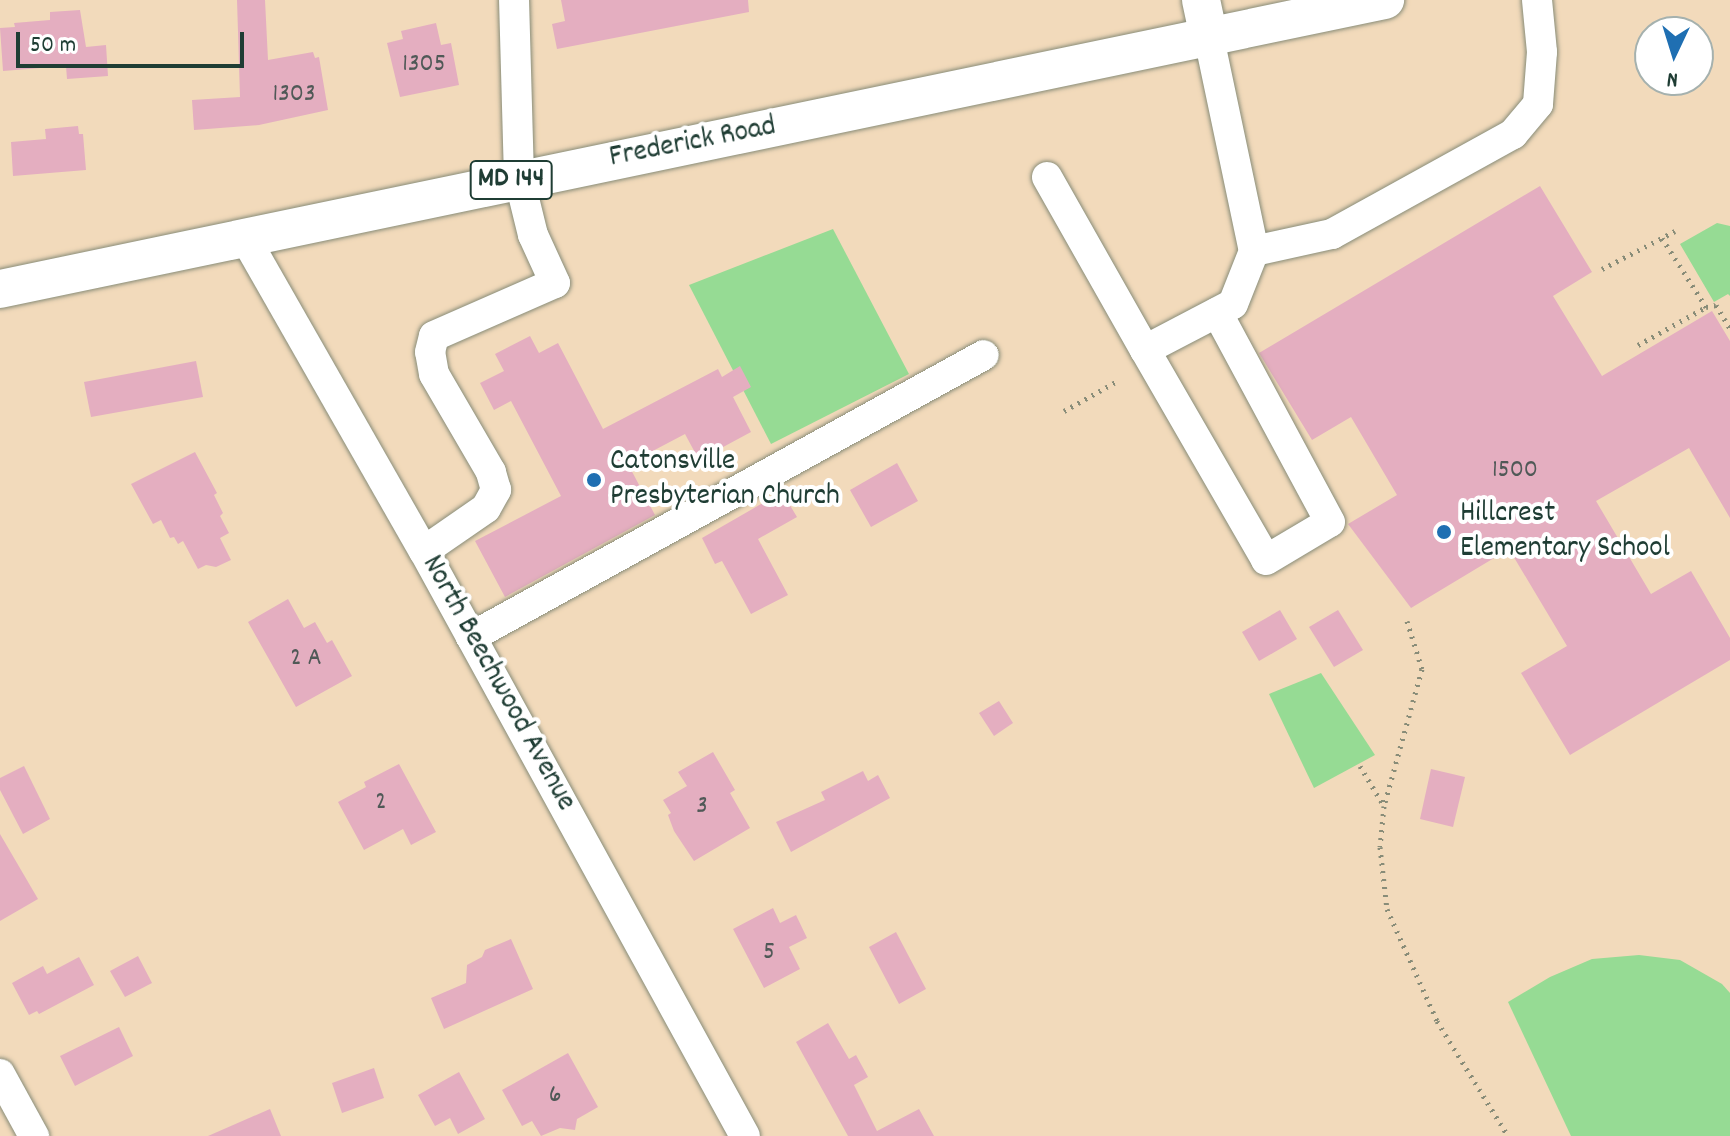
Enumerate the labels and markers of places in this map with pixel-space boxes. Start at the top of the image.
place label: Catonsville Presbyterian Church [610,445,840,516]
marker: Catonsville Presbyterian Church [585,471,603,489]
place label: Hillcrest Elementary School [1460,497,1670,568]
marker: Hillcrest Elementary School [1435,523,1453,541]

